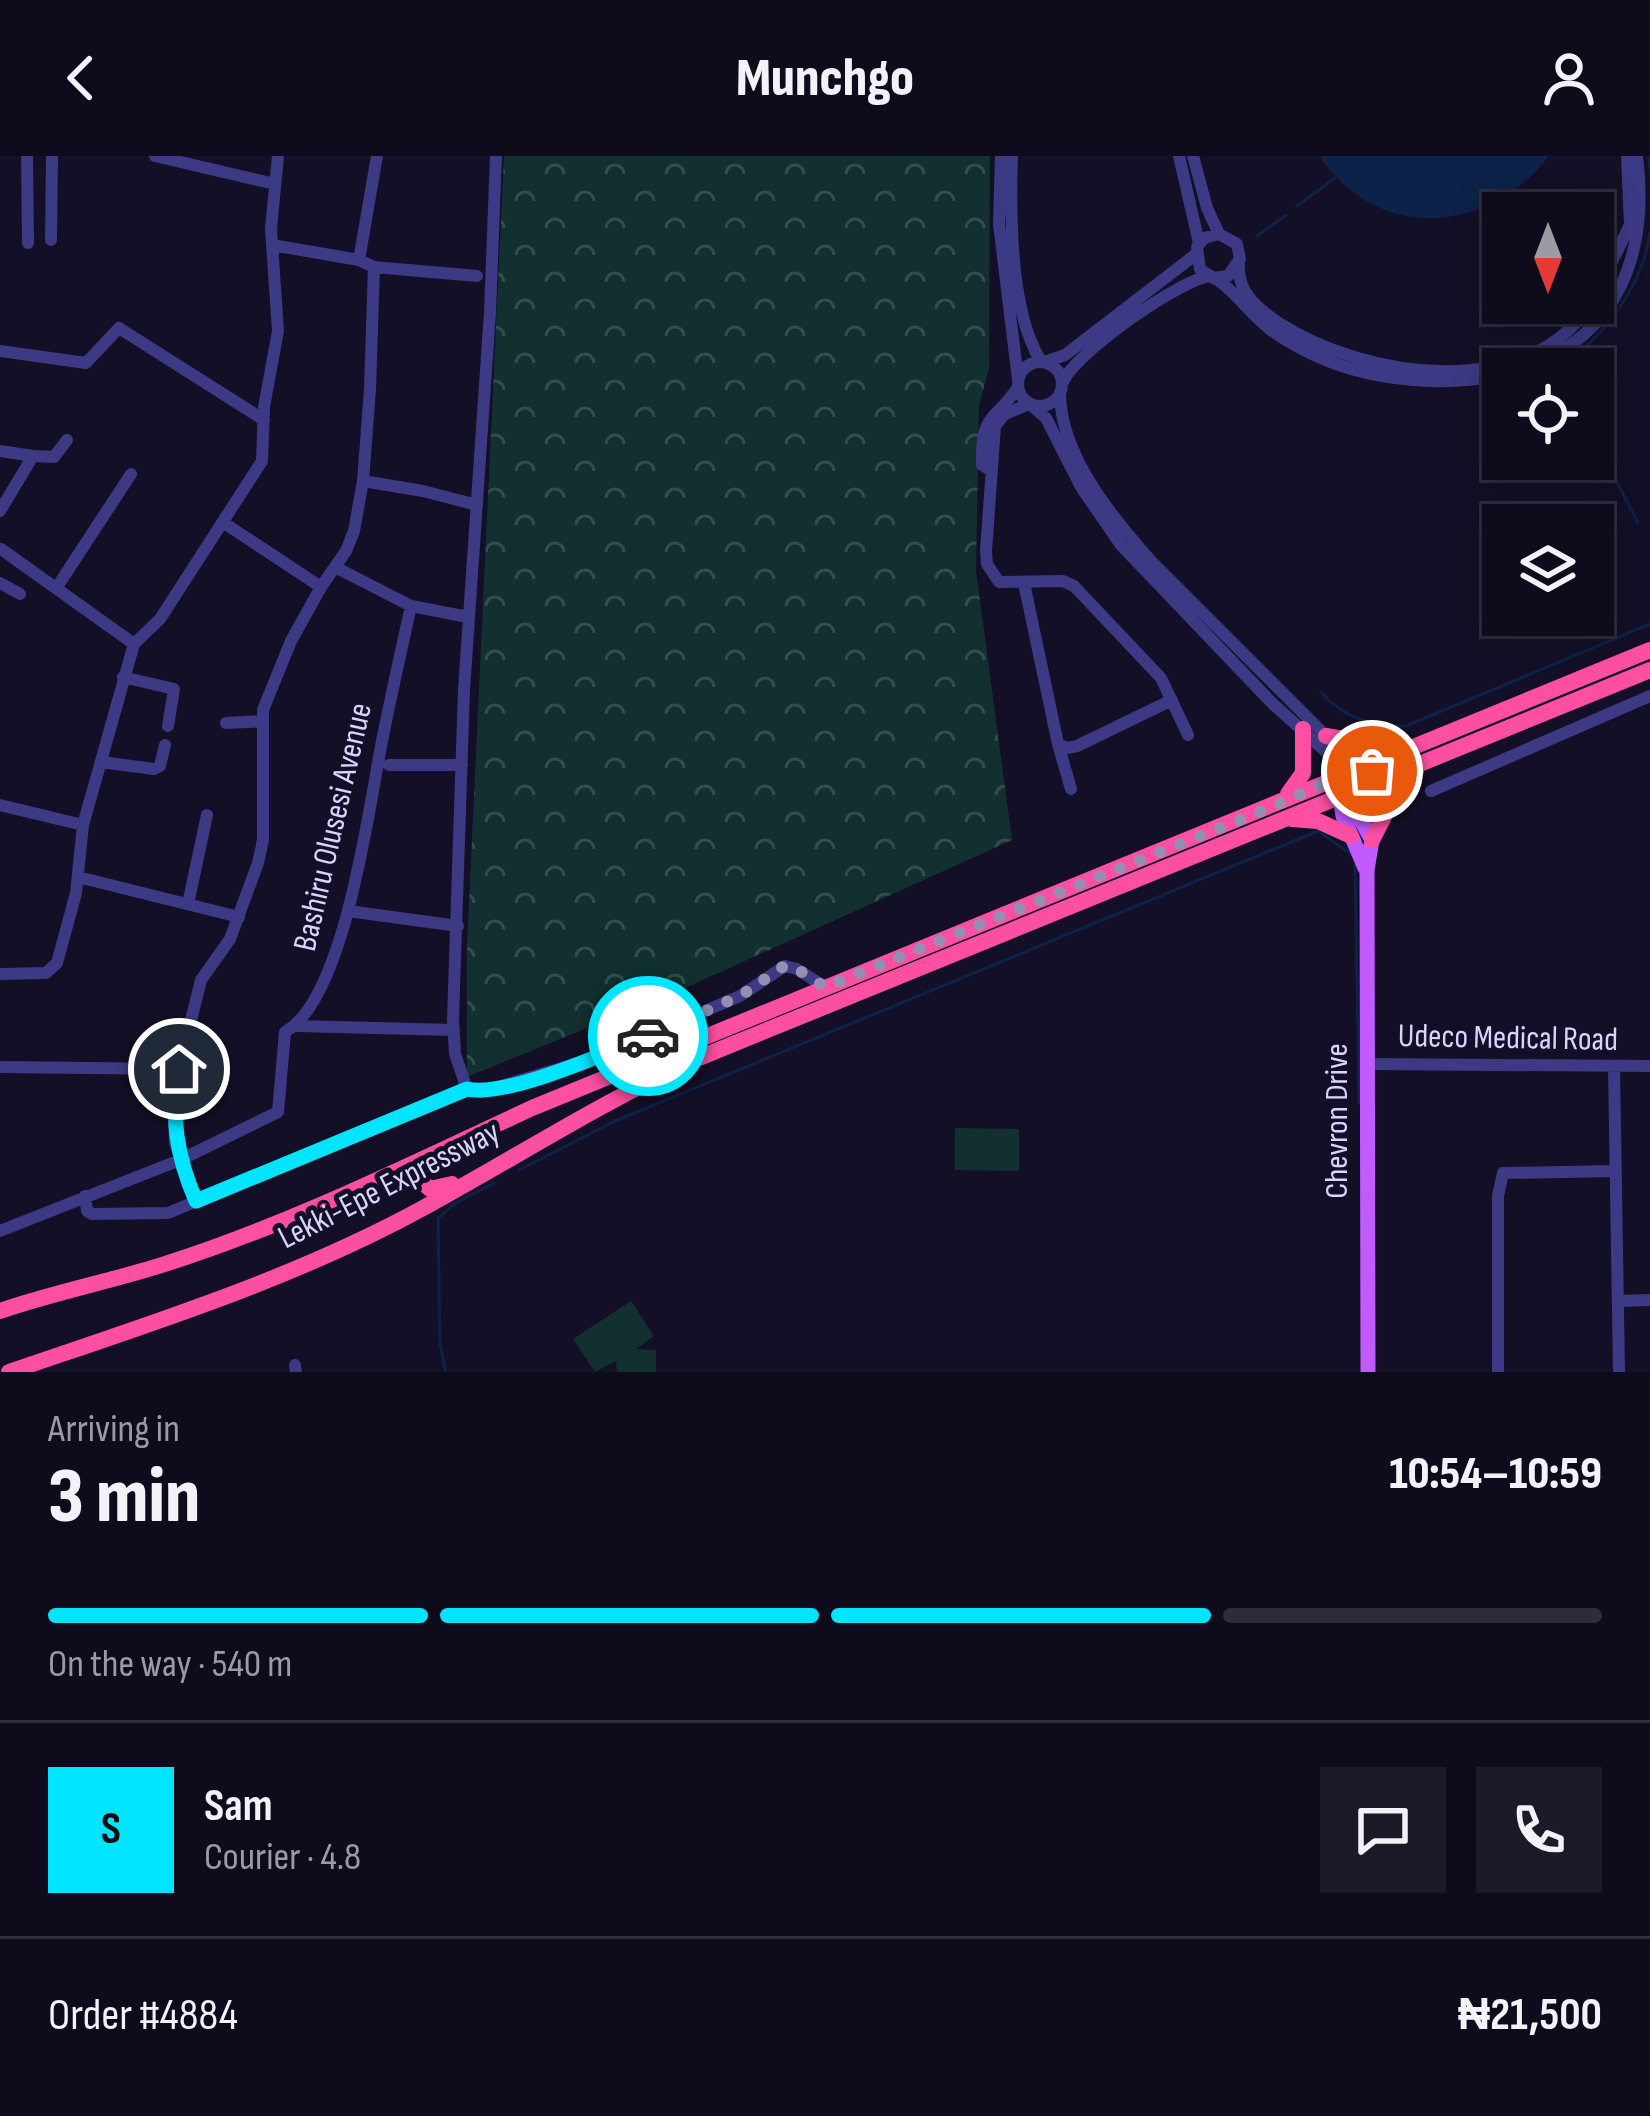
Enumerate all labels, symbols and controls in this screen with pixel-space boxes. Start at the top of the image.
icon: back [48,45,114,111]
icon: person [1536,45,1602,111]
text: Munchgo [736,46,914,111]
north arrow [1482,192,1614,324]
map controls [1482,192,1614,636]
button: locate [1482,348,1614,480]
button: layers [1482,504,1614,636]
street label: Bashiru Olusesi Avenue [285,699,381,955]
pin [1321,720,1423,822]
icon: bag [1339,738,1405,804]
courier [588,976,708,1096]
icon: car [615,1003,681,1069]
street label: Udeco Medical Road [1398,1016,1618,1060]
pin [128,1018,230,1120]
icon: home [146,1036,212,1102]
street label: Chevron Drive [1317,1043,1357,1199]
street label: Lekki-Epe Expressway [272,1112,507,1258]
text: Arriving in [48,1406,180,1453]
text: 10:54–10:59 [1389,1447,1602,1502]
text: 3 min [48,1451,200,1544]
text: On the way · 540 m [48,1641,292,1688]
button: chat [1320,1767,1446,1893]
button: phone [1476,1767,1602,1893]
text: Sam [204,1779,273,1834]
text: S [101,1802,121,1857]
text: Courier · 4.8 [204,1834,361,1881]
text: Order #4884 [48,1988,238,2043]
text: ₦21,500 [1458,1988,1602,2043]

